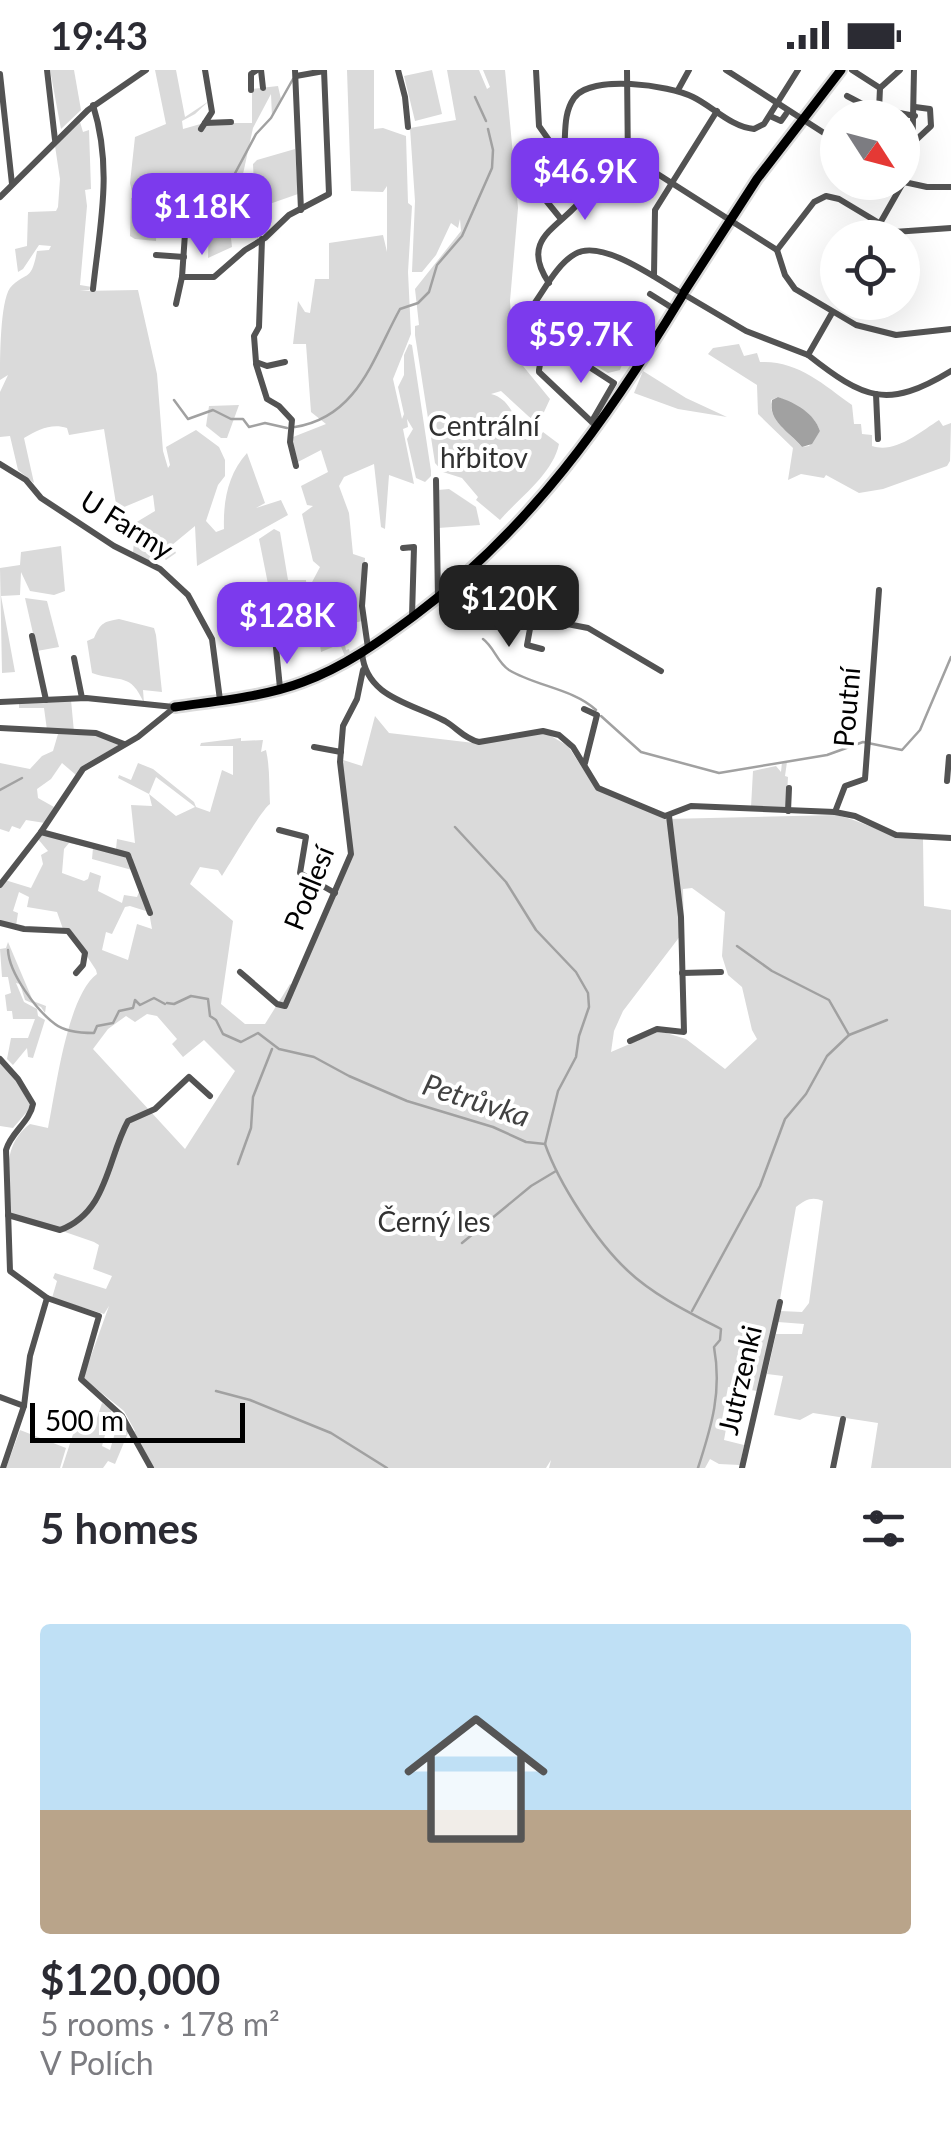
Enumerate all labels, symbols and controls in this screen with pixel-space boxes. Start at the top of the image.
text: 19:43 [50,12,148,58]
north arrow [820,100,920,200]
map controls [820,100,920,320]
pin: $46.9K [504,138,666,223]
text: $46.9K [533,151,637,190]
pin: $118K [132,173,272,258]
text: $118K [154,186,250,225]
button: locate [820,220,920,320]
pin: $59.7K [500,301,662,386]
text: $59.7K [529,314,633,353]
park label: Centrální hřbitov [428,408,541,474]
street label: U Farmy [75,482,181,566]
pin: $120K [439,565,579,650]
text: $120K [461,578,557,617]
pin: $128K [217,582,357,667]
text: $128K [239,595,335,634]
street label: Poutní [826,664,867,748]
street label: Podlesí [276,839,341,935]
water label: Petrůvka [419,1065,535,1133]
park label: Černý les [377,1204,491,1238]
street label: Jutrzenki [710,1322,768,1438]
scale bar [30,1398,245,1442]
text: 500 m [45,1403,124,1437]
icon: filters [856,1501,911,1556]
text: 5 homes [40,1503,198,1553]
icon: home [386,1689,566,1869]
text: $120,000 [40,1954,220,2004]
text: 5 rooms · 178 m² [40,2004,280,2043]
text: V Polích [40,2043,154,2082]

